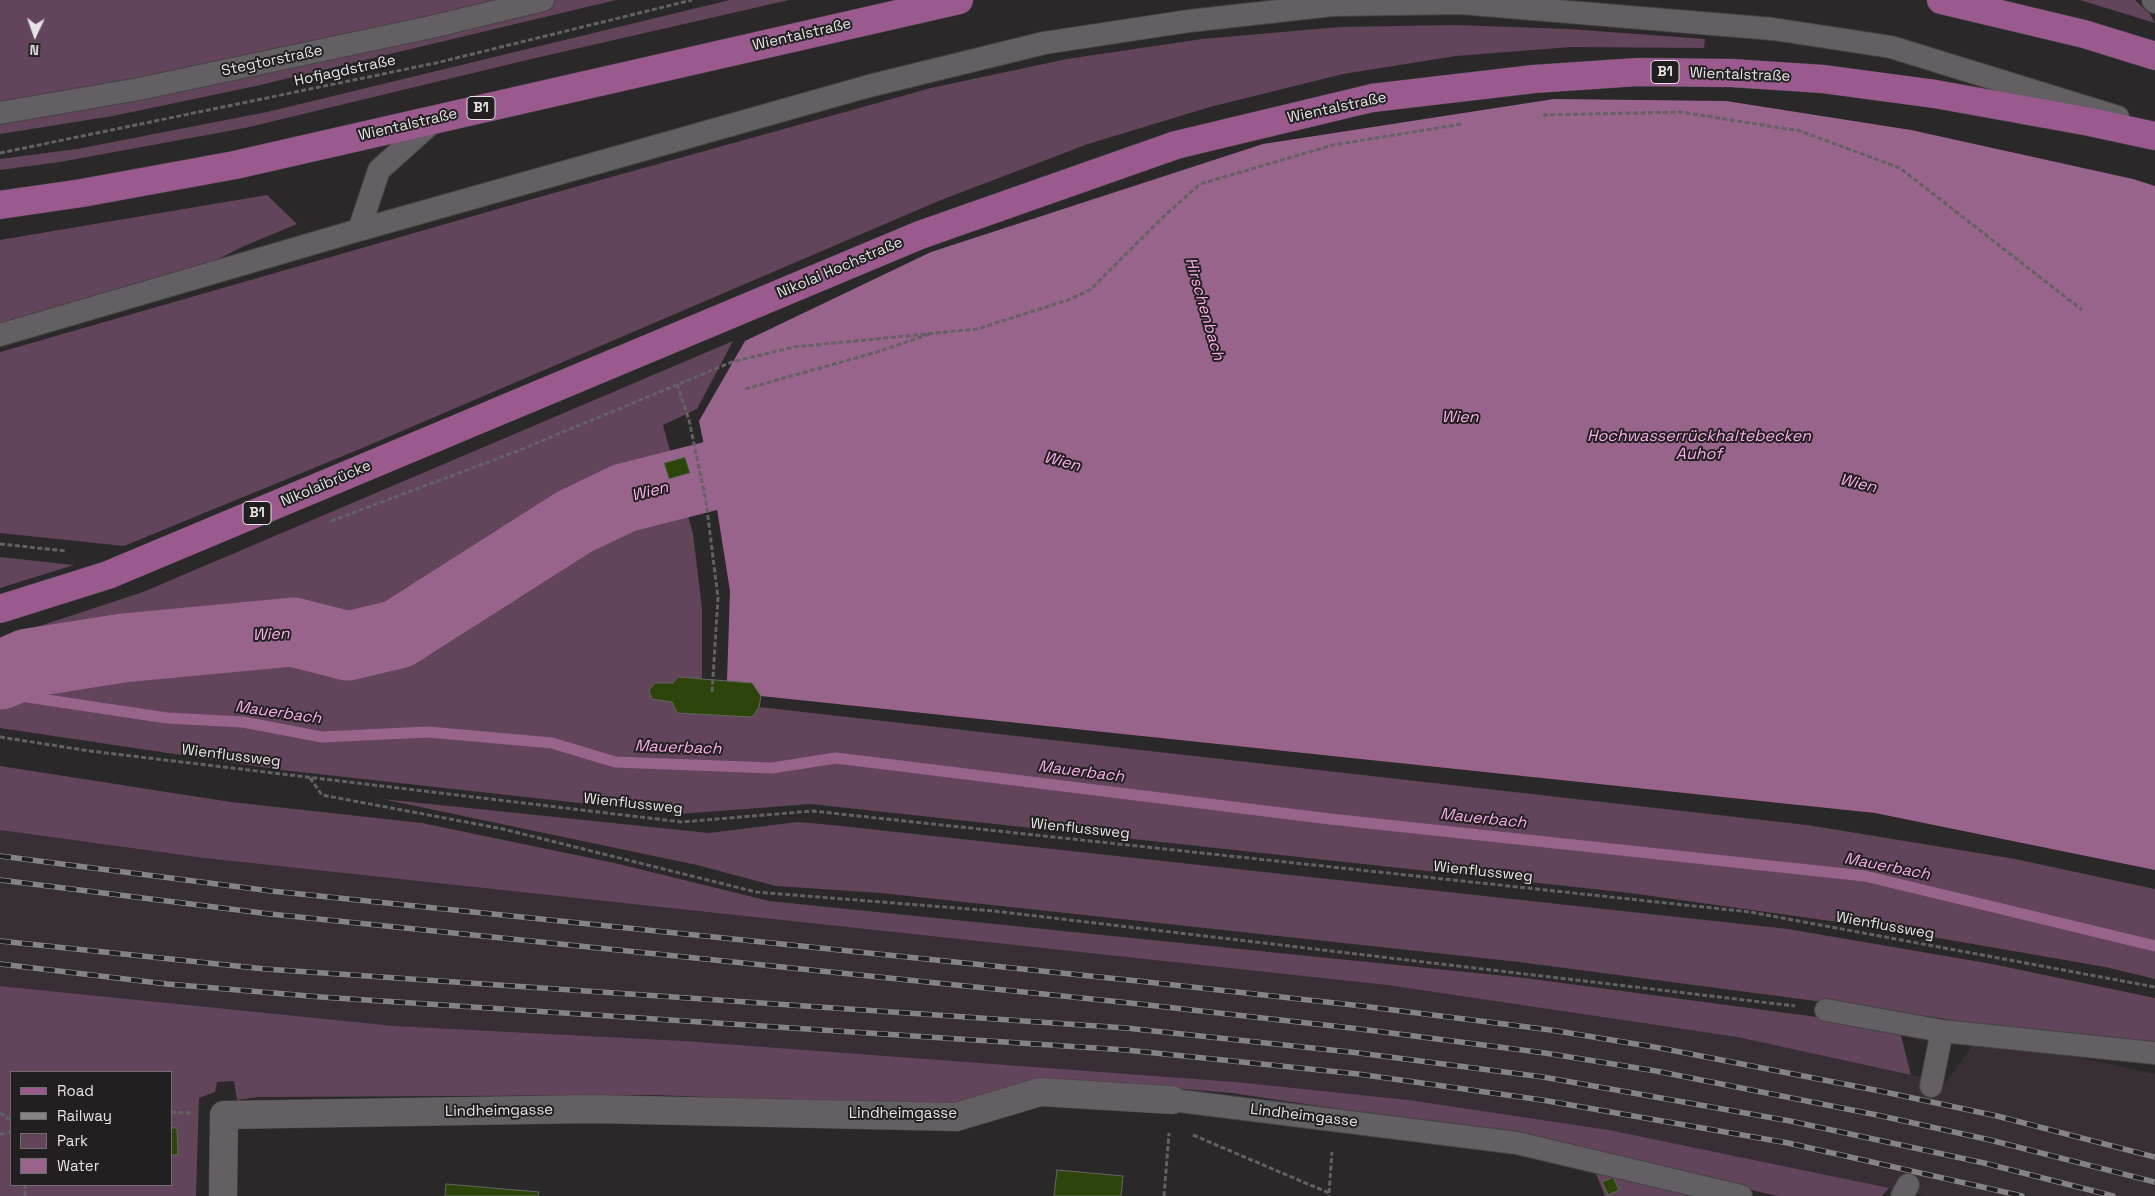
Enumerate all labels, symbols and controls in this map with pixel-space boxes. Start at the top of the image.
north arrow [10,10,60,60]
street label: Wientalstraße [751,15,853,55]
text: N [29,41,39,59]
street label: Stegtorstraße [220,42,324,80]
street label: Hofjagdstraße [293,51,397,91]
road number: B1 [1651,61,1679,84]
street label: Wientalstraße [1689,64,1791,86]
street label: Wientalstraße [1286,89,1388,127]
road number: B1 [467,96,495,120]
street label: Wientalstraße [357,105,459,145]
street label: Nikolai Hochstraße [775,233,905,303]
water label: Hirschenbach [1180,255,1228,363]
water label: Wien [1441,408,1479,428]
water label: Hochwasserrückhaltebecken Auhof [1587,427,1811,465]
water label: Wien [1042,448,1082,476]
street label: Nikolaibrücke [278,457,374,511]
water label: Wien [1838,470,1878,498]
water label: Wien [630,478,670,506]
road number: B1 [243,502,271,524]
water label: Wien [252,624,290,646]
water label: Mauerbach [234,697,322,729]
water label: Mauerbach [634,737,722,759]
street label: Wienflussweg [180,741,282,771]
water label: Mauerbach [1037,757,1125,787]
street label: Wienflussweg [582,790,684,818]
water label: Mauerbach [1439,805,1527,833]
street label: Wienflussweg [1029,815,1131,843]
water label: Mauerbach [1843,849,1931,885]
street label: Wienflussweg [1432,858,1534,886]
street label: Wienflussweg [1834,908,1936,944]
legend [10,1071,172,1186]
text: Road [57,1081,94,1100]
street label: Lindheimgasse [1249,1100,1359,1132]
street label: Lindheimgasse [445,1101,553,1121]
street label: Lindheimgasse [849,1105,957,1123]
text: Railway [57,1106,112,1125]
text: Park [57,1131,88,1150]
text: Water [57,1156,99,1175]

